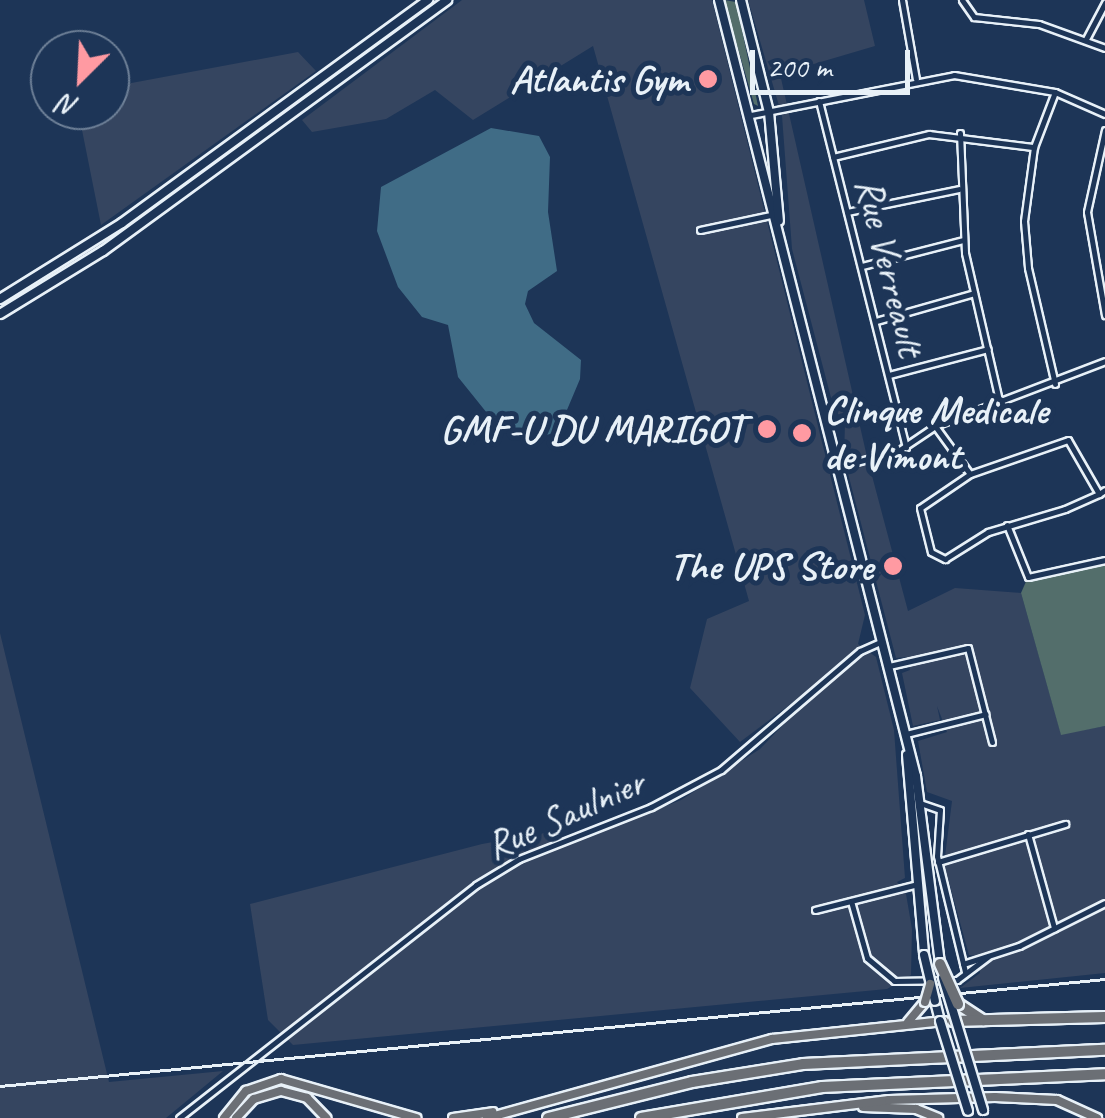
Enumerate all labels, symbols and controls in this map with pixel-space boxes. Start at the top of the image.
north arrow [30,30,130,130]
scale bar [755,30,915,92]
text: 200 m [767,48,832,86]
place label: Atlantis Gym [508,55,688,103]
marker: Atlantis Gym [697,68,719,90]
text: N [53,87,83,126]
street label: Rue Verreault [845,173,935,361]
place label: Clinque Medicale de Vimont [824,386,1048,480]
place label: GMF-U DU MARIGOT [438,405,744,453]
marker: GMF-U DU MARIGOT [754,416,780,442]
marker: Clinque Medicale de Vimont [789,420,815,446]
place label: The UPS Store [669,542,873,590]
marker: The UPS Store [882,555,904,577]
street label: Rue Saulnier [478,758,652,870]

